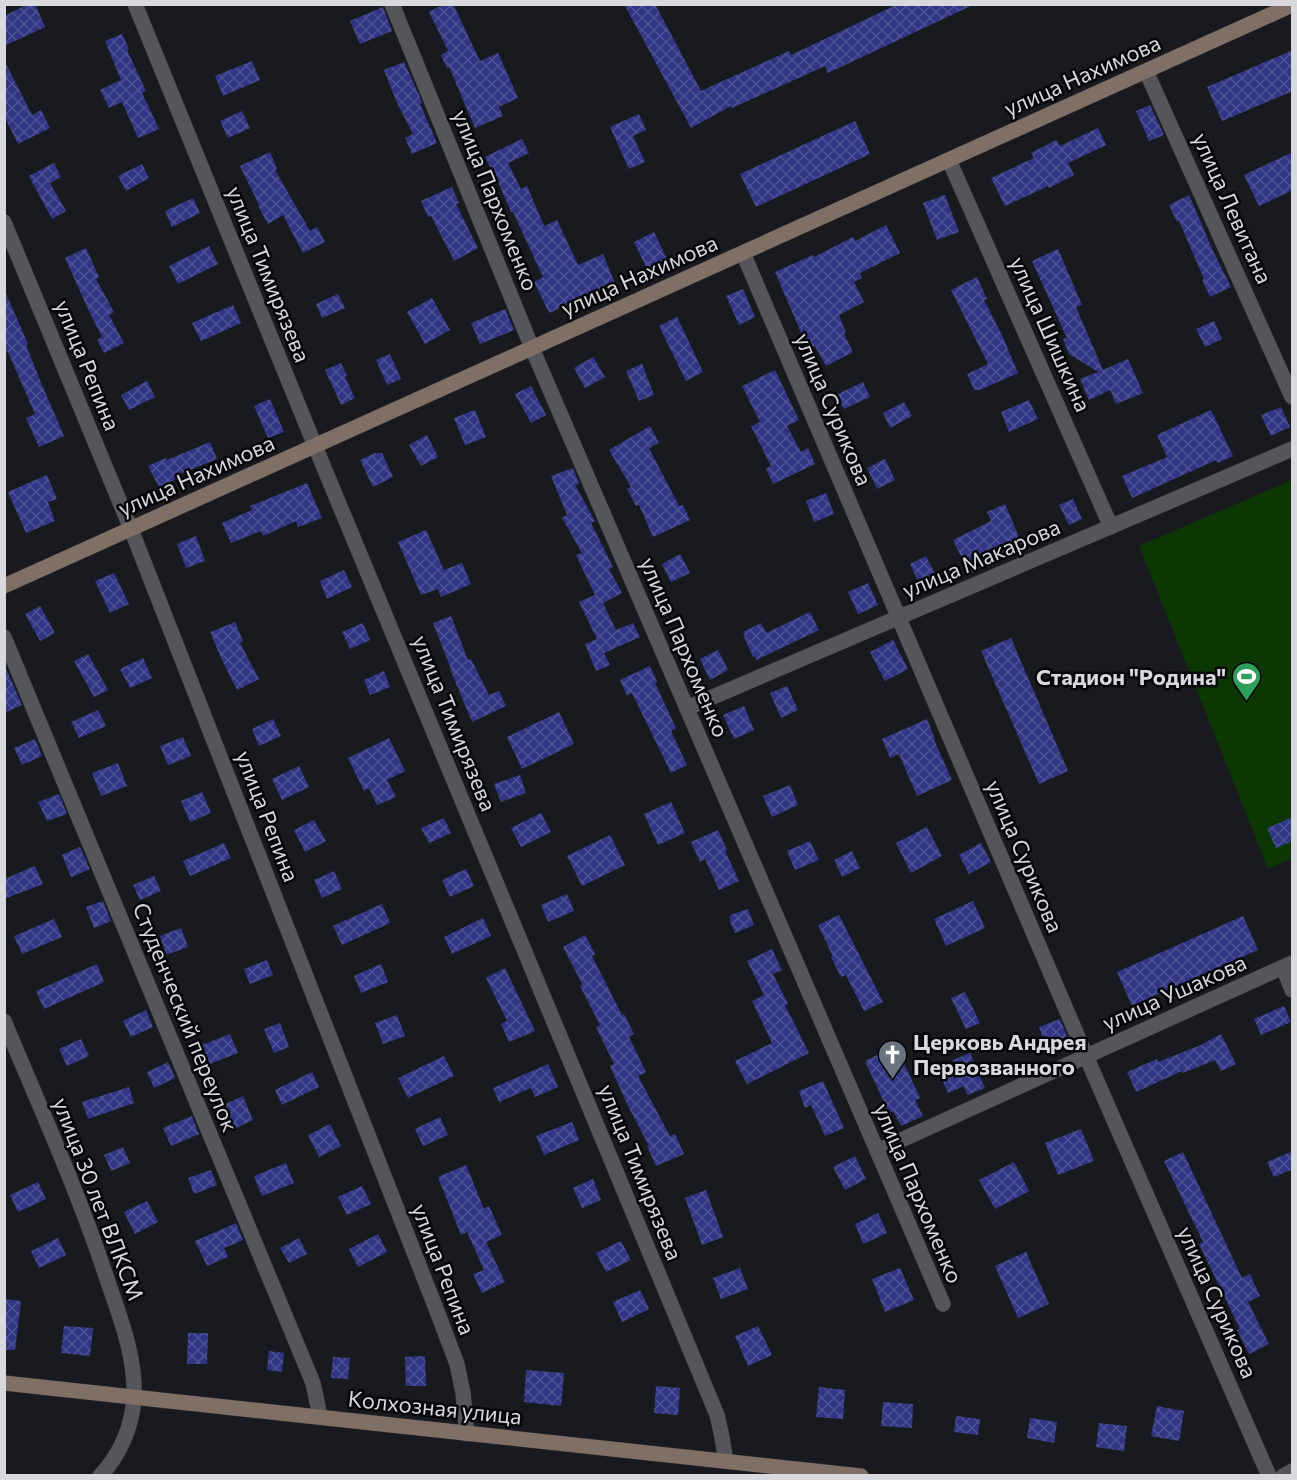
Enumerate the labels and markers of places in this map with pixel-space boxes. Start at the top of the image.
sports icon: Стадион "Родина" [1231,660,1263,702]
place label: Стадион "Родина" [1036,663,1226,690]
place label: Церковь Андрея Первозванного [913,1028,1087,1080]
church icon: Церковь Андрея Первозванного [876,1038,908,1080]

